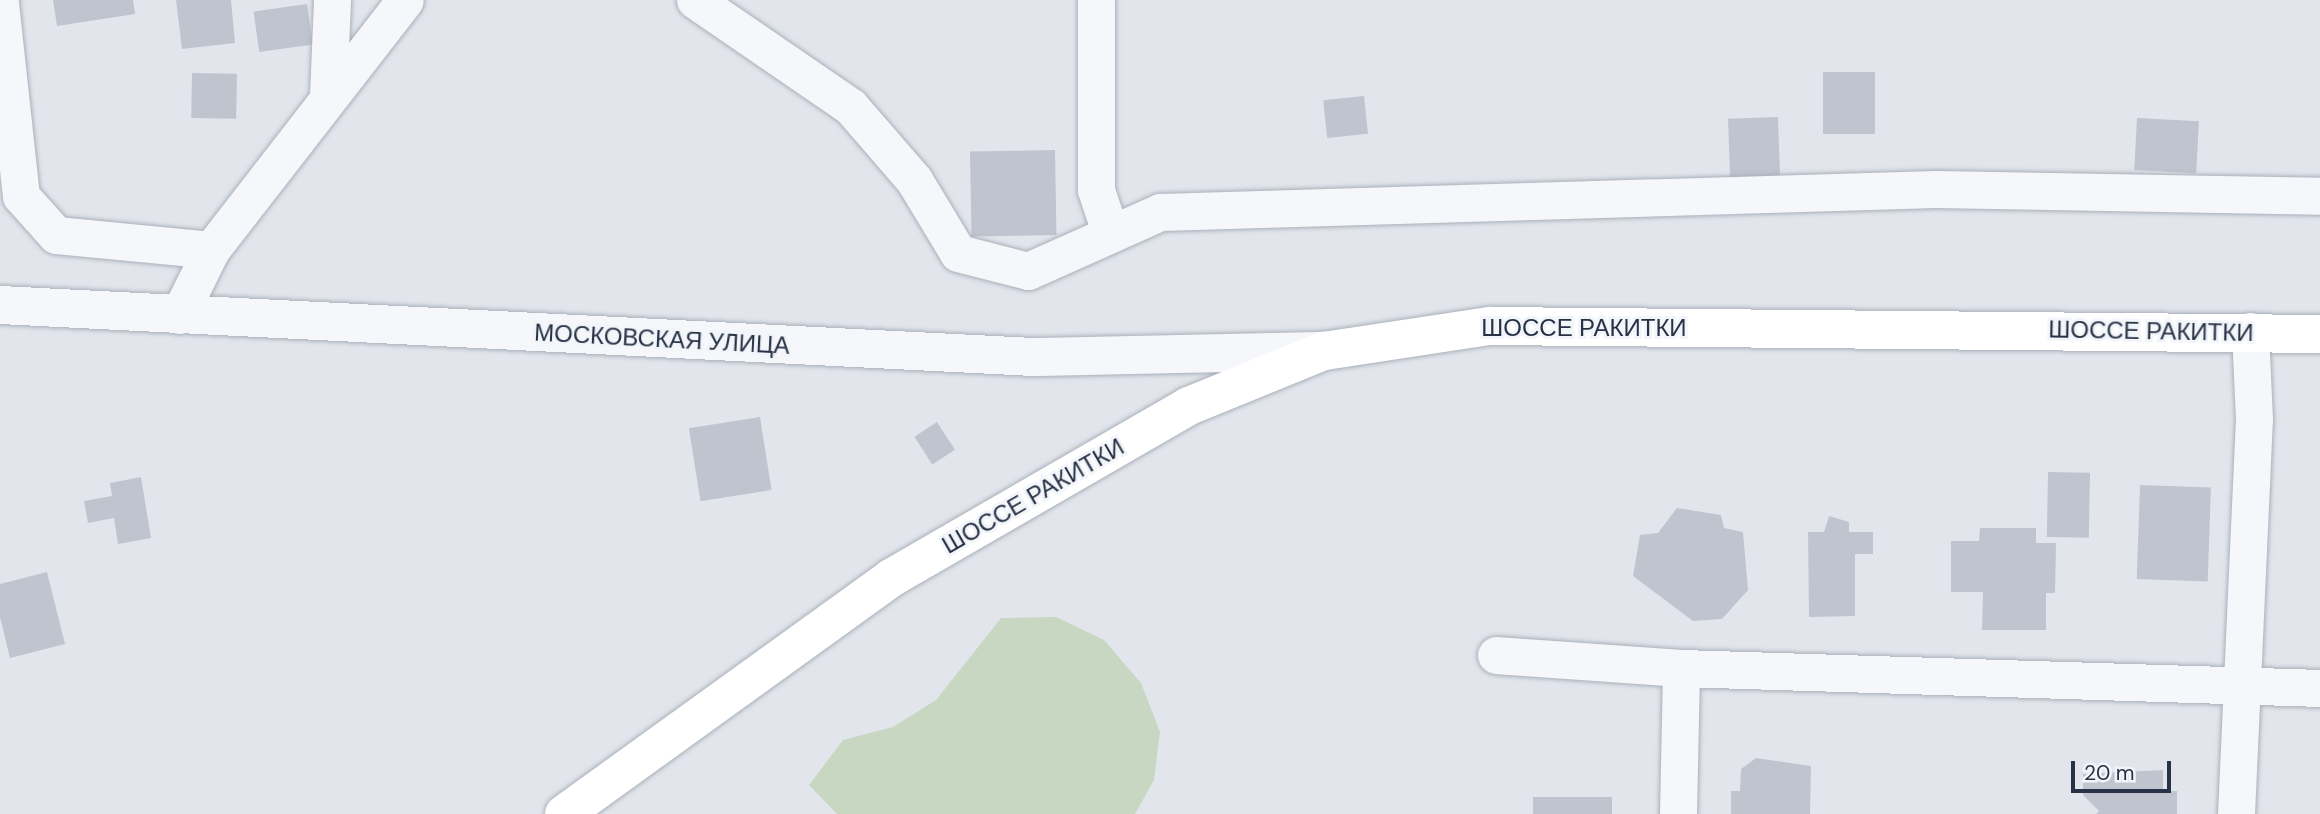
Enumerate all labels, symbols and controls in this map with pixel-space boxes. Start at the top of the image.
street label: ШОССЕ РАКИТКИ [1481,314,1687,342]
street label: ШОССЕ РАКИТКИ [2048,315,2254,347]
street label: МОСКОВСКАЯ УЛИЦА [534,318,790,360]
street label: ШОССЕ РАКИТКИ [937,432,1129,560]
scale bar [2075,748,2175,792]
text: 20 m [2084,759,2135,787]

